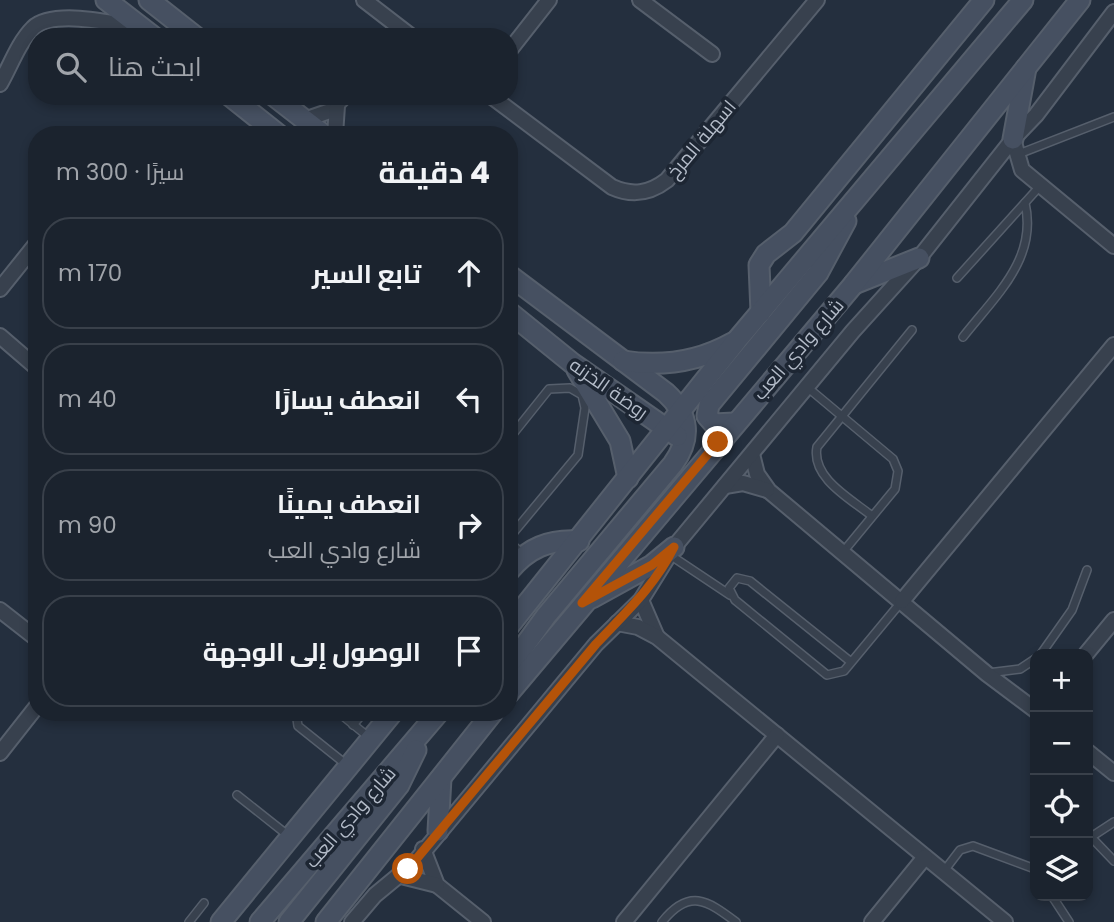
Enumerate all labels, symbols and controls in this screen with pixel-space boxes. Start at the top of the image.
search box [28,28,518,105]
icon: search [52,48,90,86]
text: ابحث هنا [108,49,202,85]
street label: اسهلة المرخ [660,94,742,184]
text: 4 دقيقة [379,151,490,194]
text: سيرًا · 300 m [56,156,184,188]
icon: ahead [450,254,488,292]
text: تابع السير [312,256,421,292]
text: 170 m [58,257,122,289]
street label: شارع وادي العب [747,293,851,407]
street label: روضة الخزنه [564,351,654,425]
icon: left [450,380,488,418]
text: انعطف يسارًا [274,382,421,418]
text: 40 m [58,383,117,415]
route end [702,426,733,457]
text: انعطف يمينًا [277,486,421,522]
icon: right [450,506,488,544]
text: 90 m [58,509,117,541]
text: شارع وادي العب [268,534,421,566]
icon: arrive [450,632,488,670]
text: الوصول إلى الوجهة [203,634,421,670]
map controls [1030,649,1093,901]
button: + [1030,649,1093,712]
button: − [1030,712,1093,775]
street label: شارع وادي العب [299,761,403,875]
button: locate [1030,775,1093,838]
button: layers [1030,838,1093,901]
route start [392,853,423,884]

